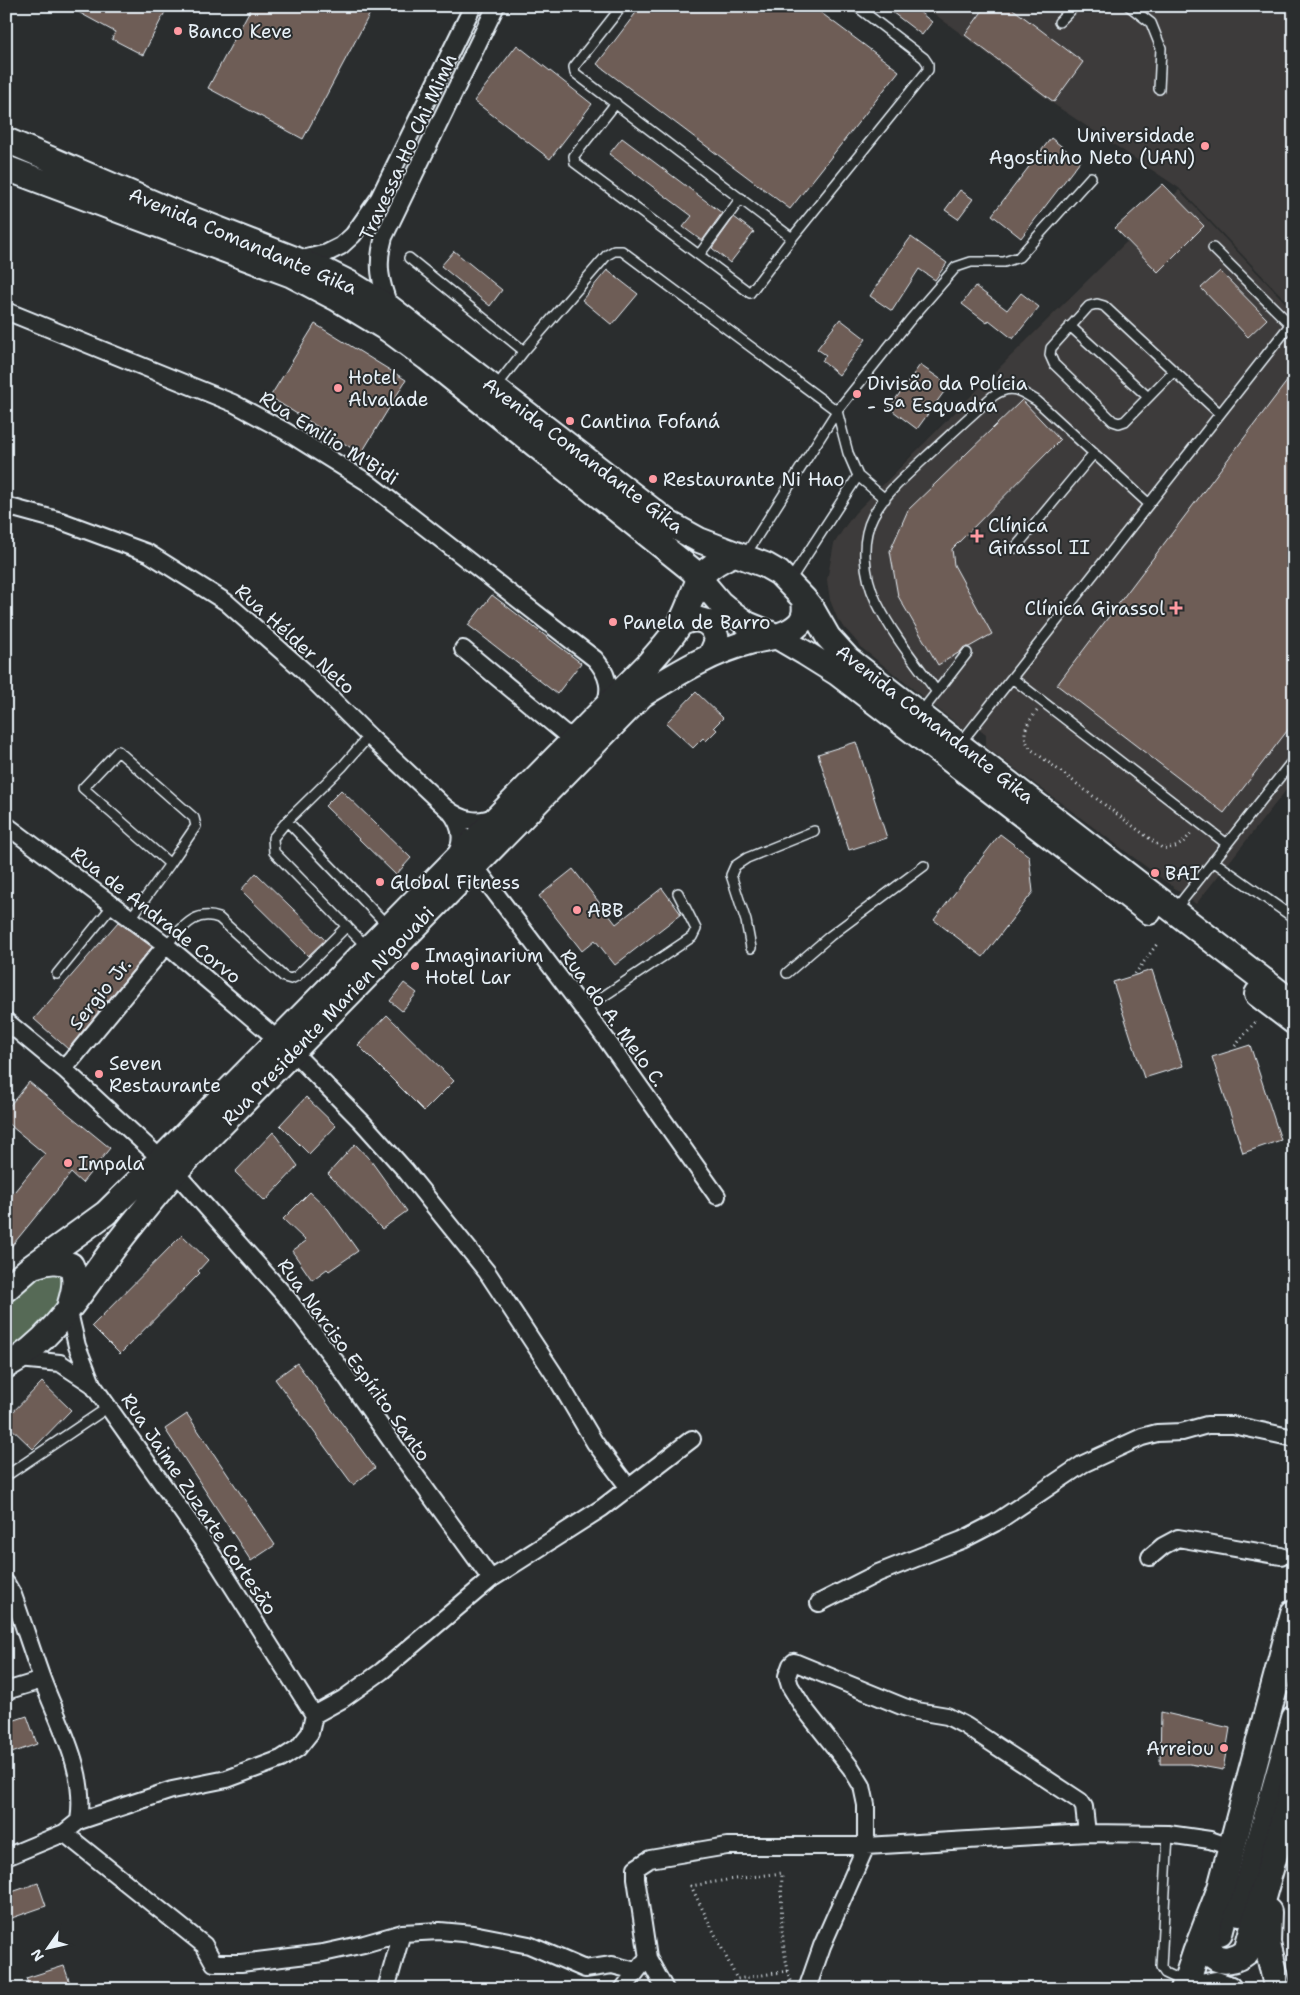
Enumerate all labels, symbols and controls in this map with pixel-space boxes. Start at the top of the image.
place label: Banco Keve [188,19,292,44]
marker: Banco Keve [172,25,184,37]
street label: Travessa Ho Chi Mimh [354,49,462,245]
place label: Universidade Agostinho Neto (UAN) [989,123,1195,170]
marker: Universidade Agostinho Neto (UAN) [1199,140,1211,152]
street label: Avenida Comandante Gika [125,182,361,300]
place label: Hotel Alvalade [348,365,429,412]
street label: Avenida Comandante Gika [478,371,689,539]
place label: Divisão da Polícia - 5ª Esquadra [867,371,1028,418]
marker: Hotel Alvalade [332,382,344,394]
street label: Rua Emilio M'Bidi [255,385,403,491]
marker: Divisão da Polícia - 5ª Esquadra [851,388,863,400]
place label: Cantina Fofaná [580,409,720,434]
marker: Cantina Fofaná [564,415,576,427]
place label: Restaurante Ni Hao [663,467,845,492]
marker: Restaurante Ni Hao [647,473,659,485]
place label: Clínica Girassol II [988,513,1090,560]
marker: Clínica Girassol II [970,529,984,543]
street label: Rua Hélder Neto [230,578,360,700]
place label: Clínica Girassol [1024,596,1165,621]
marker: Clínica Girassol [1169,601,1183,615]
place label: Panela de Barro [623,610,771,635]
marker: Panela de Barro [607,616,619,628]
street label: Avenida Comandante Gika [831,639,1039,809]
street label: Rua de Andrade Corvo [66,841,246,989]
place label: BAI [1165,861,1200,886]
marker: BAI [1149,867,1161,879]
place label: Global Fitness [390,870,520,895]
marker: Global Fitness [374,876,386,888]
place label: ABB [587,898,624,923]
street label: Rua Presidente Marien N'gouabi [216,901,440,1131]
marker: ABB [571,904,583,916]
place label: Imaginarium Hotel Lar [425,943,543,990]
street label: Rua do A. Melo C. [555,944,671,1092]
street label: Sergio Jr. [63,953,137,1035]
marker: Imaginarium Hotel Lar [409,960,421,972]
place label: Seven Restaurante [109,1051,221,1098]
marker: Seven Restaurante [93,1068,105,1080]
place label: Impala [78,1151,144,1176]
marker: Impala [62,1157,74,1169]
street label: Rua Narciso Espírito Santo [272,1254,436,1466]
street label: Rua Jaime Zuzarte Cortesão [115,1388,283,1620]
place label: Arreiou [1146,1736,1214,1761]
marker: Arreiou [1218,1742,1230,1754]
north arrow [22,1922,72,1972]
text: N [27,1946,48,1965]

